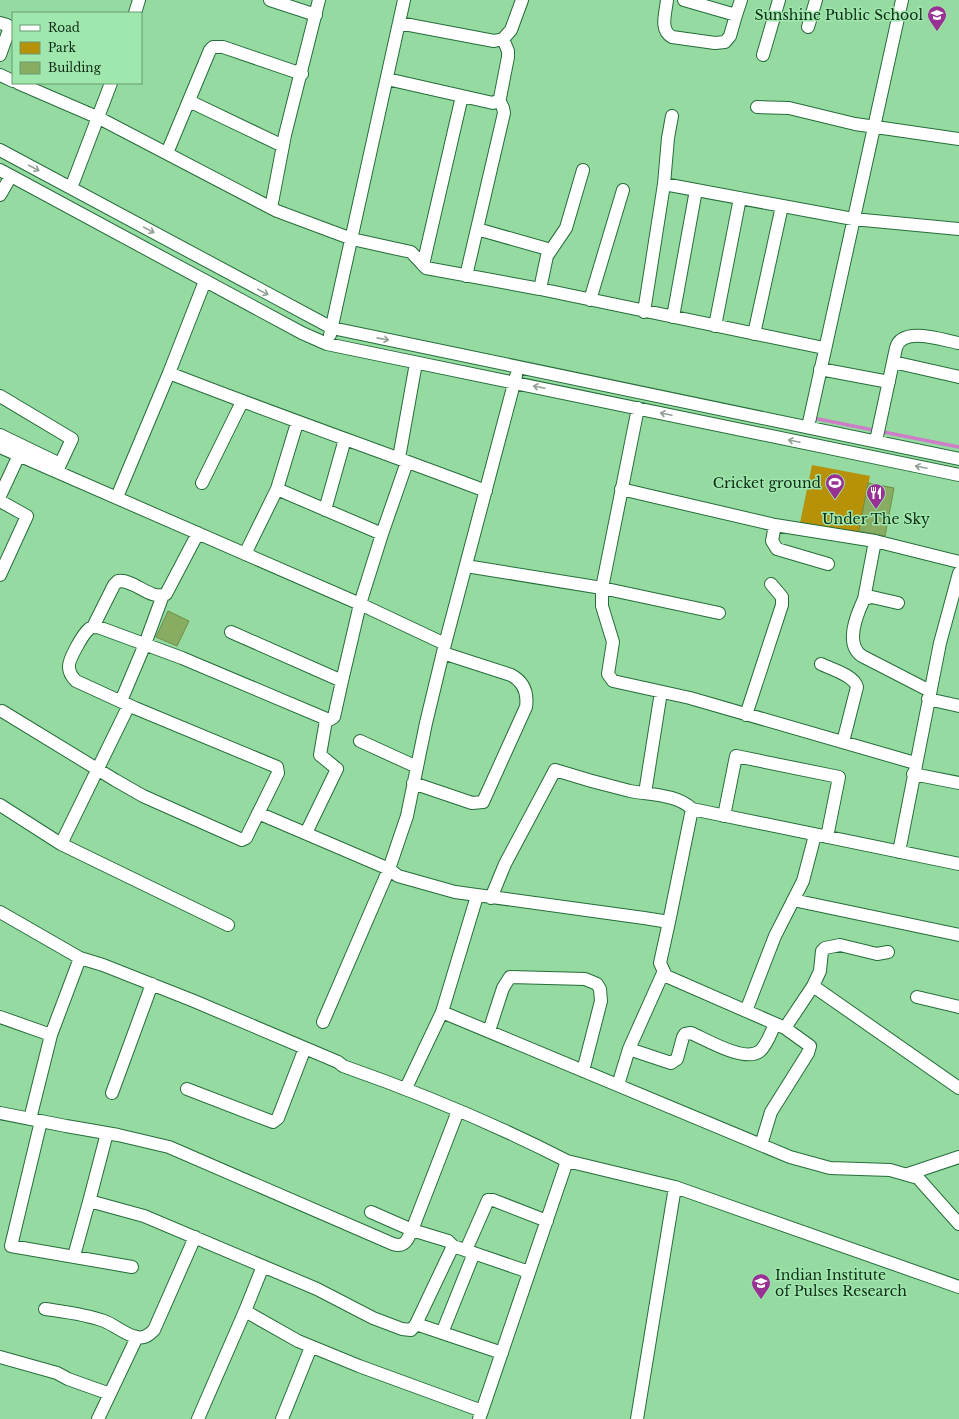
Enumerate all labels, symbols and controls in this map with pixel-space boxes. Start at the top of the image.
school or university icon: Sunshine Public School [926,4,948,32]
place label: Sunshine Public School [754,6,923,24]
legend [12,12,142,84]
text: Road [48,20,80,35]
text: Park [48,40,76,55]
text: Building [48,60,102,75]
one-way arrow [28,165,40,173]
one-way arrow [142,227,154,234]
one-way arrow [257,289,269,296]
one-way arrow [376,335,389,343]
one-way arrow [533,383,546,391]
one-way arrow [660,410,673,418]
one-way arrow [787,436,800,444]
one-way arrow [915,463,928,471]
sports icon: Cricket ground [824,472,846,500]
place label: Cricket ground [713,474,822,492]
restaurant icon: Under The Sky [865,482,887,510]
place label: Under The Sky [822,510,930,528]
place label: Indian Institute of Pulses Research [775,1266,907,1300]
school or university icon: Indian Institute of Pulses Research [750,1272,772,1300]

